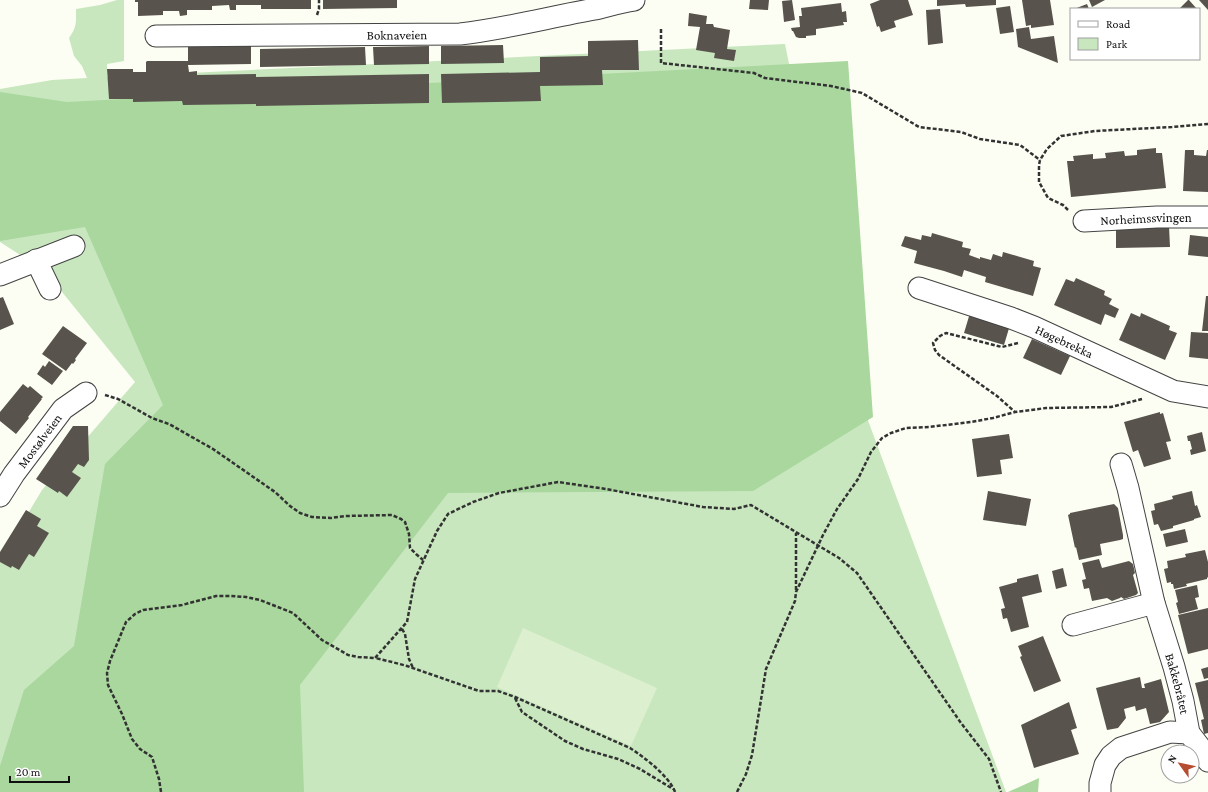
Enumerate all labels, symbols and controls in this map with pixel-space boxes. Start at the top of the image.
legend [1070,8,1200,60]
text: Road [1106,17,1131,31]
street label: Boknaveien [367,27,427,43]
text: Park [1106,37,1128,51]
street label: Norheimssvingen [1100,210,1192,228]
street label: Høgebrekka [1033,322,1096,361]
street label: Mostølveien [14,411,65,471]
street label: Bakkebråtet [1162,651,1192,716]
north arrow [1160,744,1200,784]
text: N [1165,752,1179,765]
scale bar [10,758,69,784]
text: 20 m [16,765,41,779]

